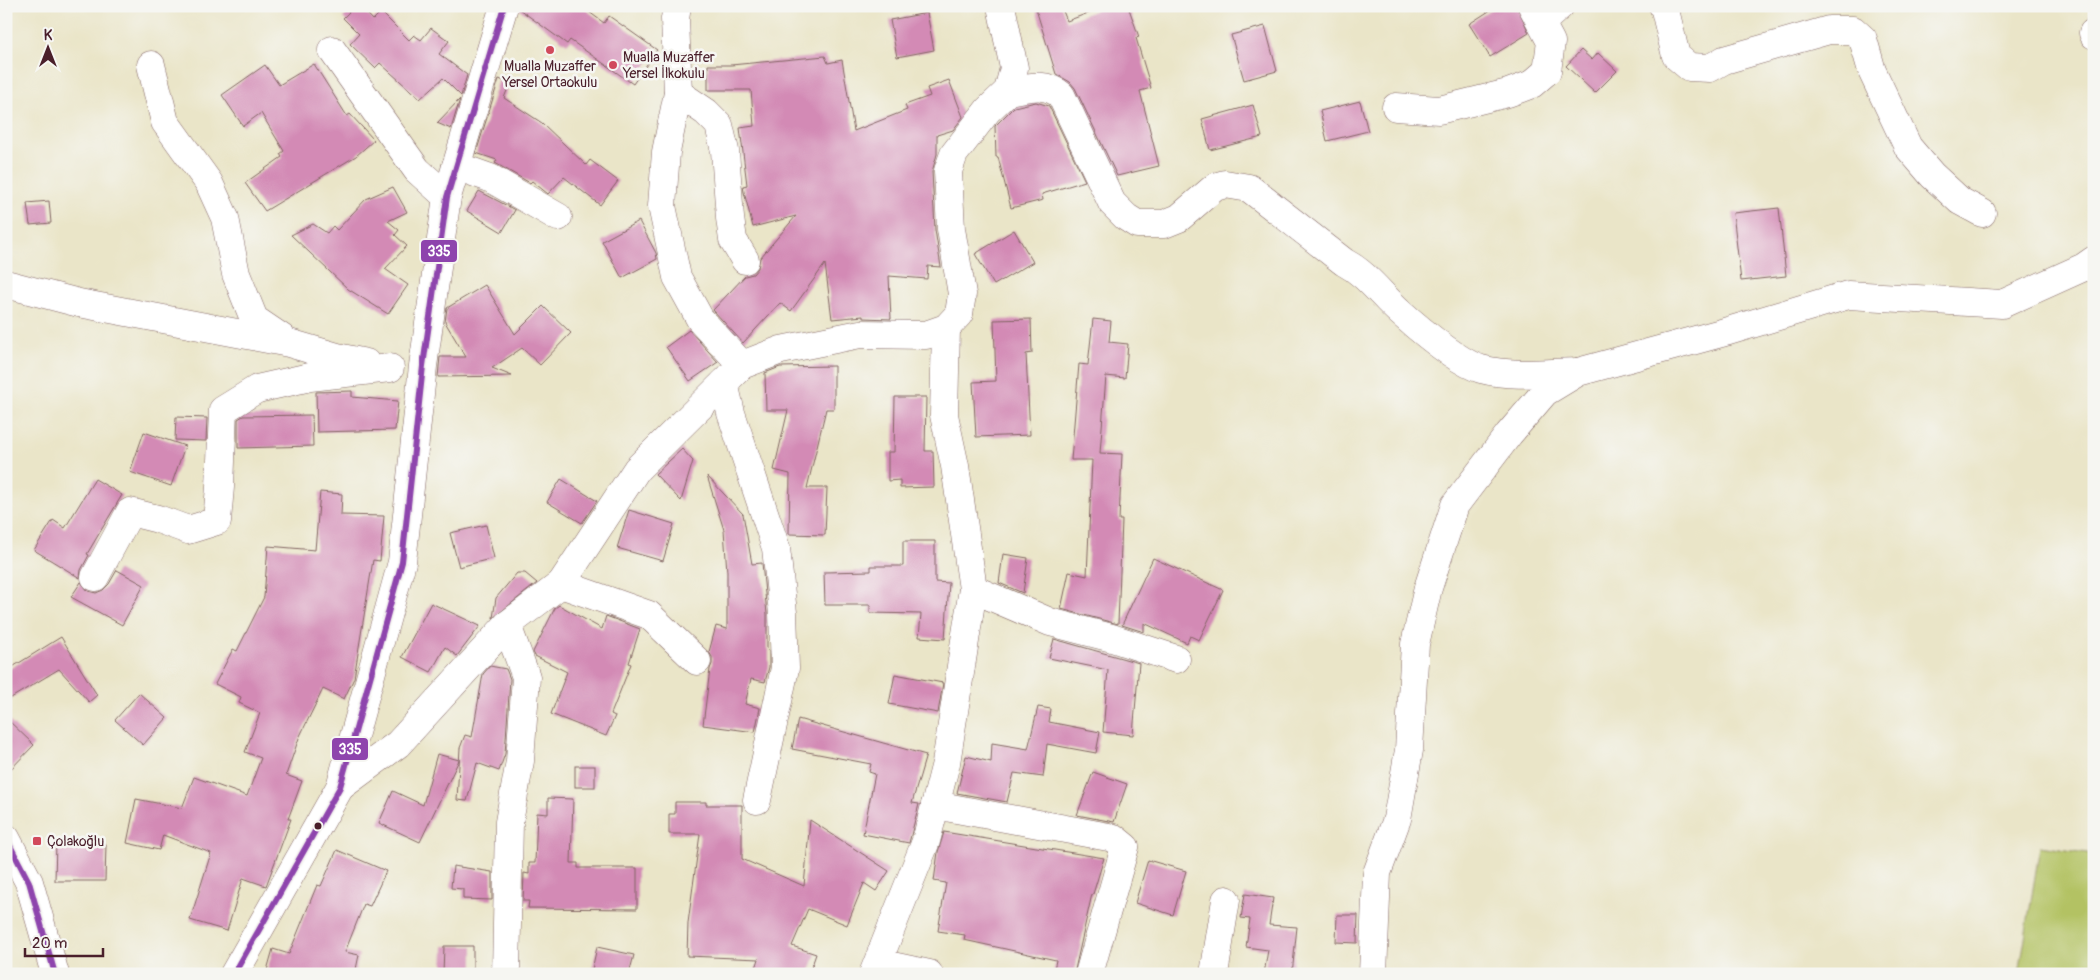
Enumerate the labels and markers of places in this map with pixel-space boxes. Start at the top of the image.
marker: Mualla Muzaffer Yersel Ortaokulu [544,44,556,56]
place label: Mualla Muzaffer Yersel İlkokulu [622,49,715,82]
place label: Mualla Muzaffer Yersel Ortaokulu [502,58,597,91]
marker: Mualla Muzaffer Yersel İlkokulu [607,59,619,71]
unlabelled marker [313,821,323,831]
place label: Çolakoğlu [47,833,104,850]
marker: Çolakoğlu [31,835,43,847]

